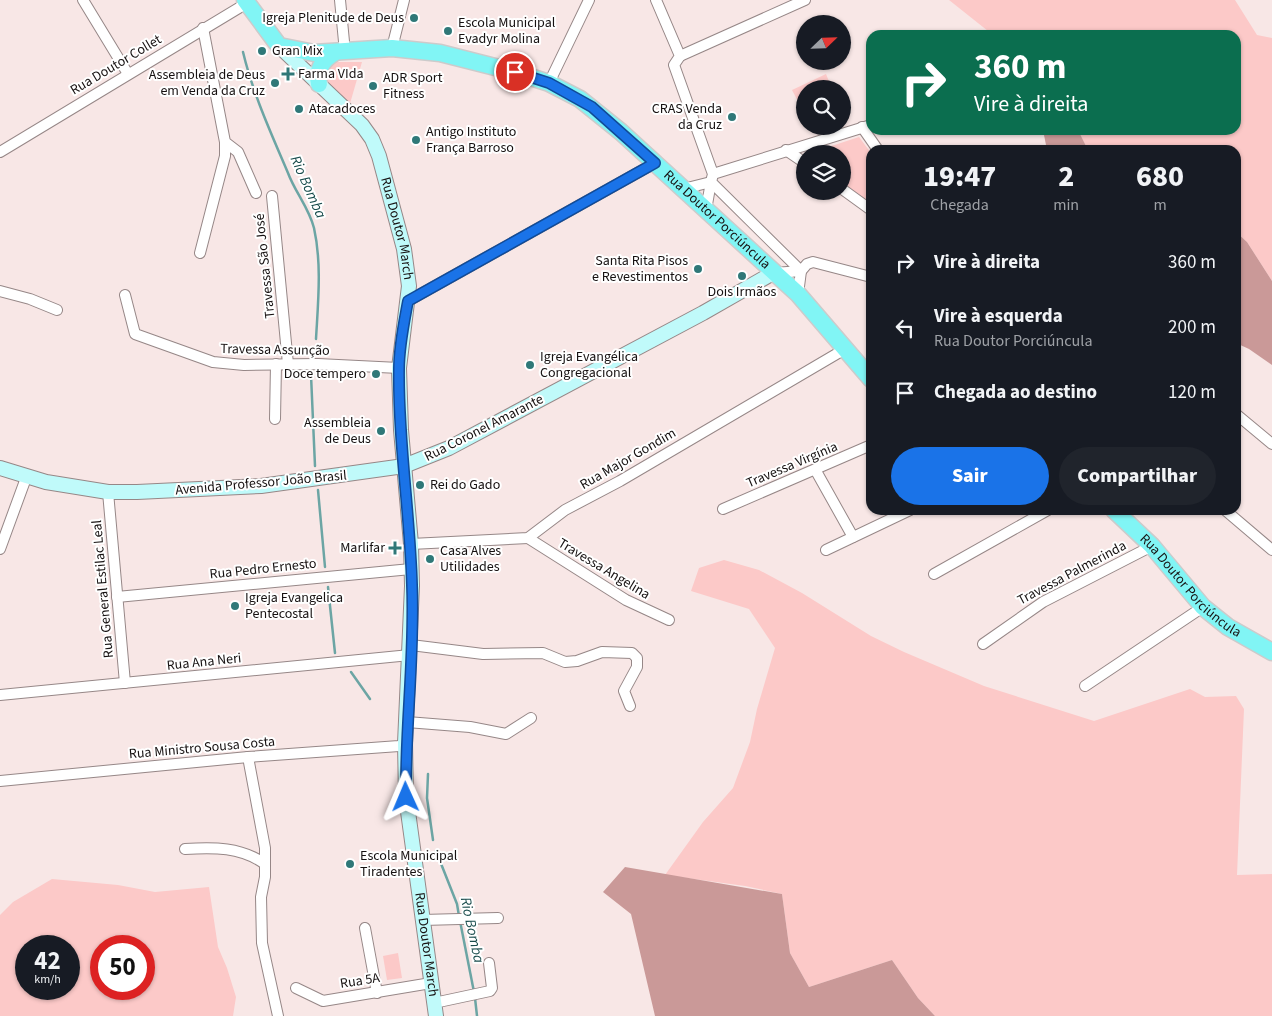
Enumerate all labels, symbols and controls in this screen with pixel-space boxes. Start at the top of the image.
place label: Igreja Plenitude de Deus [262,8,404,28]
marker: Igreja Plenitude de Deus [408,12,420,24]
place label: Escola Municipal Evadyr Molina [458,13,556,49]
north arrow [796,15,851,70]
map controls [796,15,851,200]
marker: Escola Municipal Evadyr Molina [442,25,454,37]
street label: Rua Doutor Collet [67,30,166,100]
place label: Gran Mix [272,41,323,61]
text: 360 m [974,42,1066,92]
marker: Gran Mix [256,45,268,57]
icon: right [891,50,956,115]
pin [494,51,536,93]
icon: arrive [501,58,529,86]
place label: Farma VIda [298,64,364,84]
place label: Assembleia de Deus em Venda da Cruz [149,65,265,101]
marker: Farma VIda [282,68,294,80]
place label: ADR Sport Fitness [383,68,443,104]
marker: Assembleia de Deus em Venda da Cruz [269,77,281,89]
marker: ADR Sport Fitness [367,80,379,92]
button: search [796,80,851,135]
text: Vire à direita [974,88,1088,120]
place label: Atacadoces [309,99,376,119]
place label: CRAS Venda da Cruz [652,99,722,135]
marker: Atacadoces [293,103,305,115]
marker: CRAS Venda da Cruz [726,111,738,123]
place label: Antigo Instituto França Barroso [426,122,516,158]
marker: Antigo Instituto França Barroso [410,134,422,146]
button: layers [796,145,851,200]
water label: Rio Bomba [285,152,331,222]
text: 19:47 [923,155,996,198]
text: 2 [1058,155,1074,198]
text: 680 [1136,155,1184,198]
street label: Rua Doutor Porciúncula [659,166,775,274]
street label: Rua Doutor March [375,175,418,281]
text: Chegada [930,194,989,216]
text: min [1053,194,1079,216]
text: m [1153,194,1167,216]
street label: Travessa São José [250,212,280,319]
icon: right [891,249,919,277]
text: Vire à direita [934,249,1040,276]
text: 360 m [1168,249,1216,276]
place label: Santa Rita Pisos e Revestimentos [592,251,688,287]
marker: Santa Rita Pisos e Revestimentos [692,263,704,275]
marker: Dois Irmãos [736,270,748,282]
place label: Dois Irmãos [708,282,777,302]
text: Vire à esquerda [934,303,1063,330]
icon: left [891,314,919,342]
text: 200 m [1168,314,1216,341]
text: Rua Doutor Porciúncula [934,330,1092,352]
street label: Travessa Assunção [220,339,330,361]
place label: Igreja Evangélica Congregacional [540,347,638,383]
marker: Igreja Evangélica Congregacional [524,359,536,371]
place label: Doce tempero [284,364,366,384]
marker: Doce tempero [370,368,382,380]
icon: arrive [891,379,919,407]
text: Chegada ao destino [934,379,1097,406]
text: 120 m [1168,379,1216,406]
street label: Rua Coronel Amarante [421,389,547,467]
place label: Assembleia de Deus [304,413,371,449]
street label: Rua Major Gondim [576,423,680,495]
marker: Assembleia de Deus [375,425,387,437]
street label: Travessa Virgínia [743,437,841,493]
button: Sair [891,447,1049,505]
button: Compartilhar [1059,447,1216,505]
street label: Avenida Professor João Brasil [174,466,348,500]
place label: Rei do Gado [430,475,500,495]
marker: Rei do Gado [414,479,426,491]
street label: Rua General Estilac Leal [87,519,119,659]
street label: Rua Doutor Porciúncula [1135,529,1245,642]
street label: Travessa Angelina [554,534,654,604]
street label: Travessa Palmerinda [1014,536,1130,610]
place label: Marlifar [340,538,385,558]
place label: Casa Alves Utilidades [440,541,501,577]
marker: Marlifar [389,542,401,554]
street label: Rua Pedro Ernesto [209,553,317,585]
marker: Casa Alves Utilidades [424,553,436,565]
place label: Igreja Evangelica Pentecostal [245,588,343,624]
marker: Igreja Evangelica Pentecostal [229,600,241,612]
street label: Rua Ana Neri [166,648,242,676]
street label: Rua Ministro Sousa Costa [128,732,276,764]
position arrow [379,770,431,822]
place label: Escola Municipal Tiradentes [360,846,458,882]
marker: Escola Municipal Tiradentes [344,858,356,870]
street label: Rua Doutor March [409,891,443,998]
water label: Rio Bomba [455,895,489,965]
speed limit sign: 50 [90,935,155,1000]
text: 42 [34,943,61,979]
street label: Rua 5A [339,968,382,994]
text: km/h [34,971,61,988]

